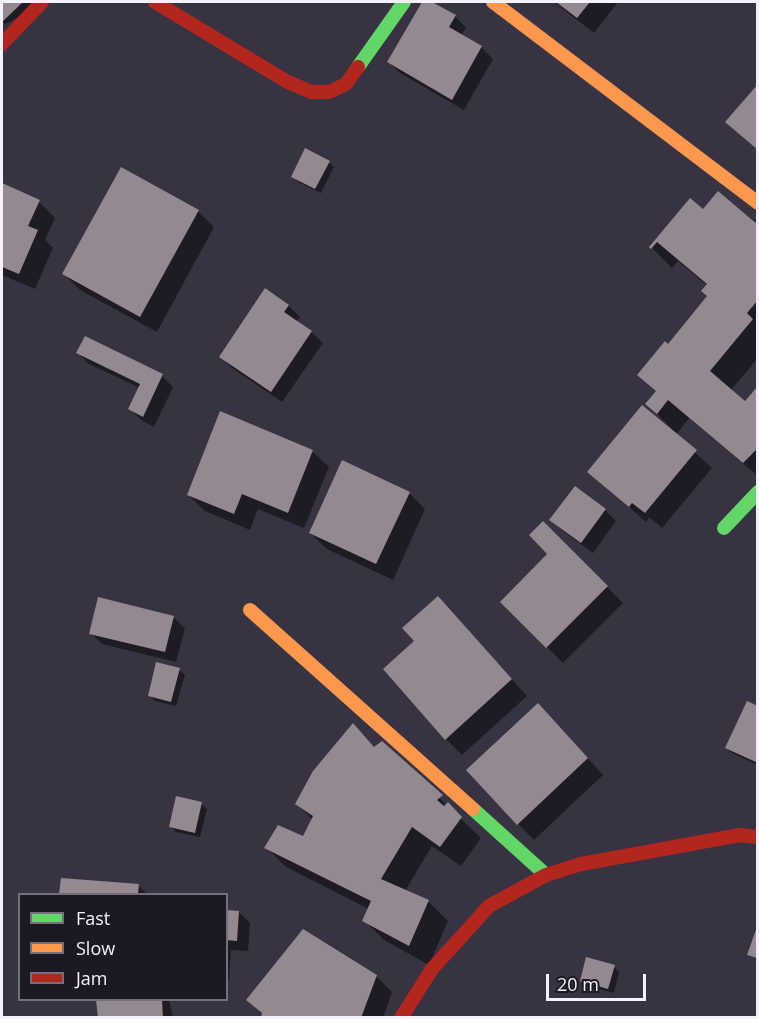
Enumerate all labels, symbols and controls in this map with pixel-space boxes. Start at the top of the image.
legend [18,893,228,1001]
text: Fast [76,906,110,930]
text: Slow [76,936,115,960]
scale bar [549,962,650,1000]
text: Jam [76,966,108,990]
text: 20 m [557,972,599,996]

